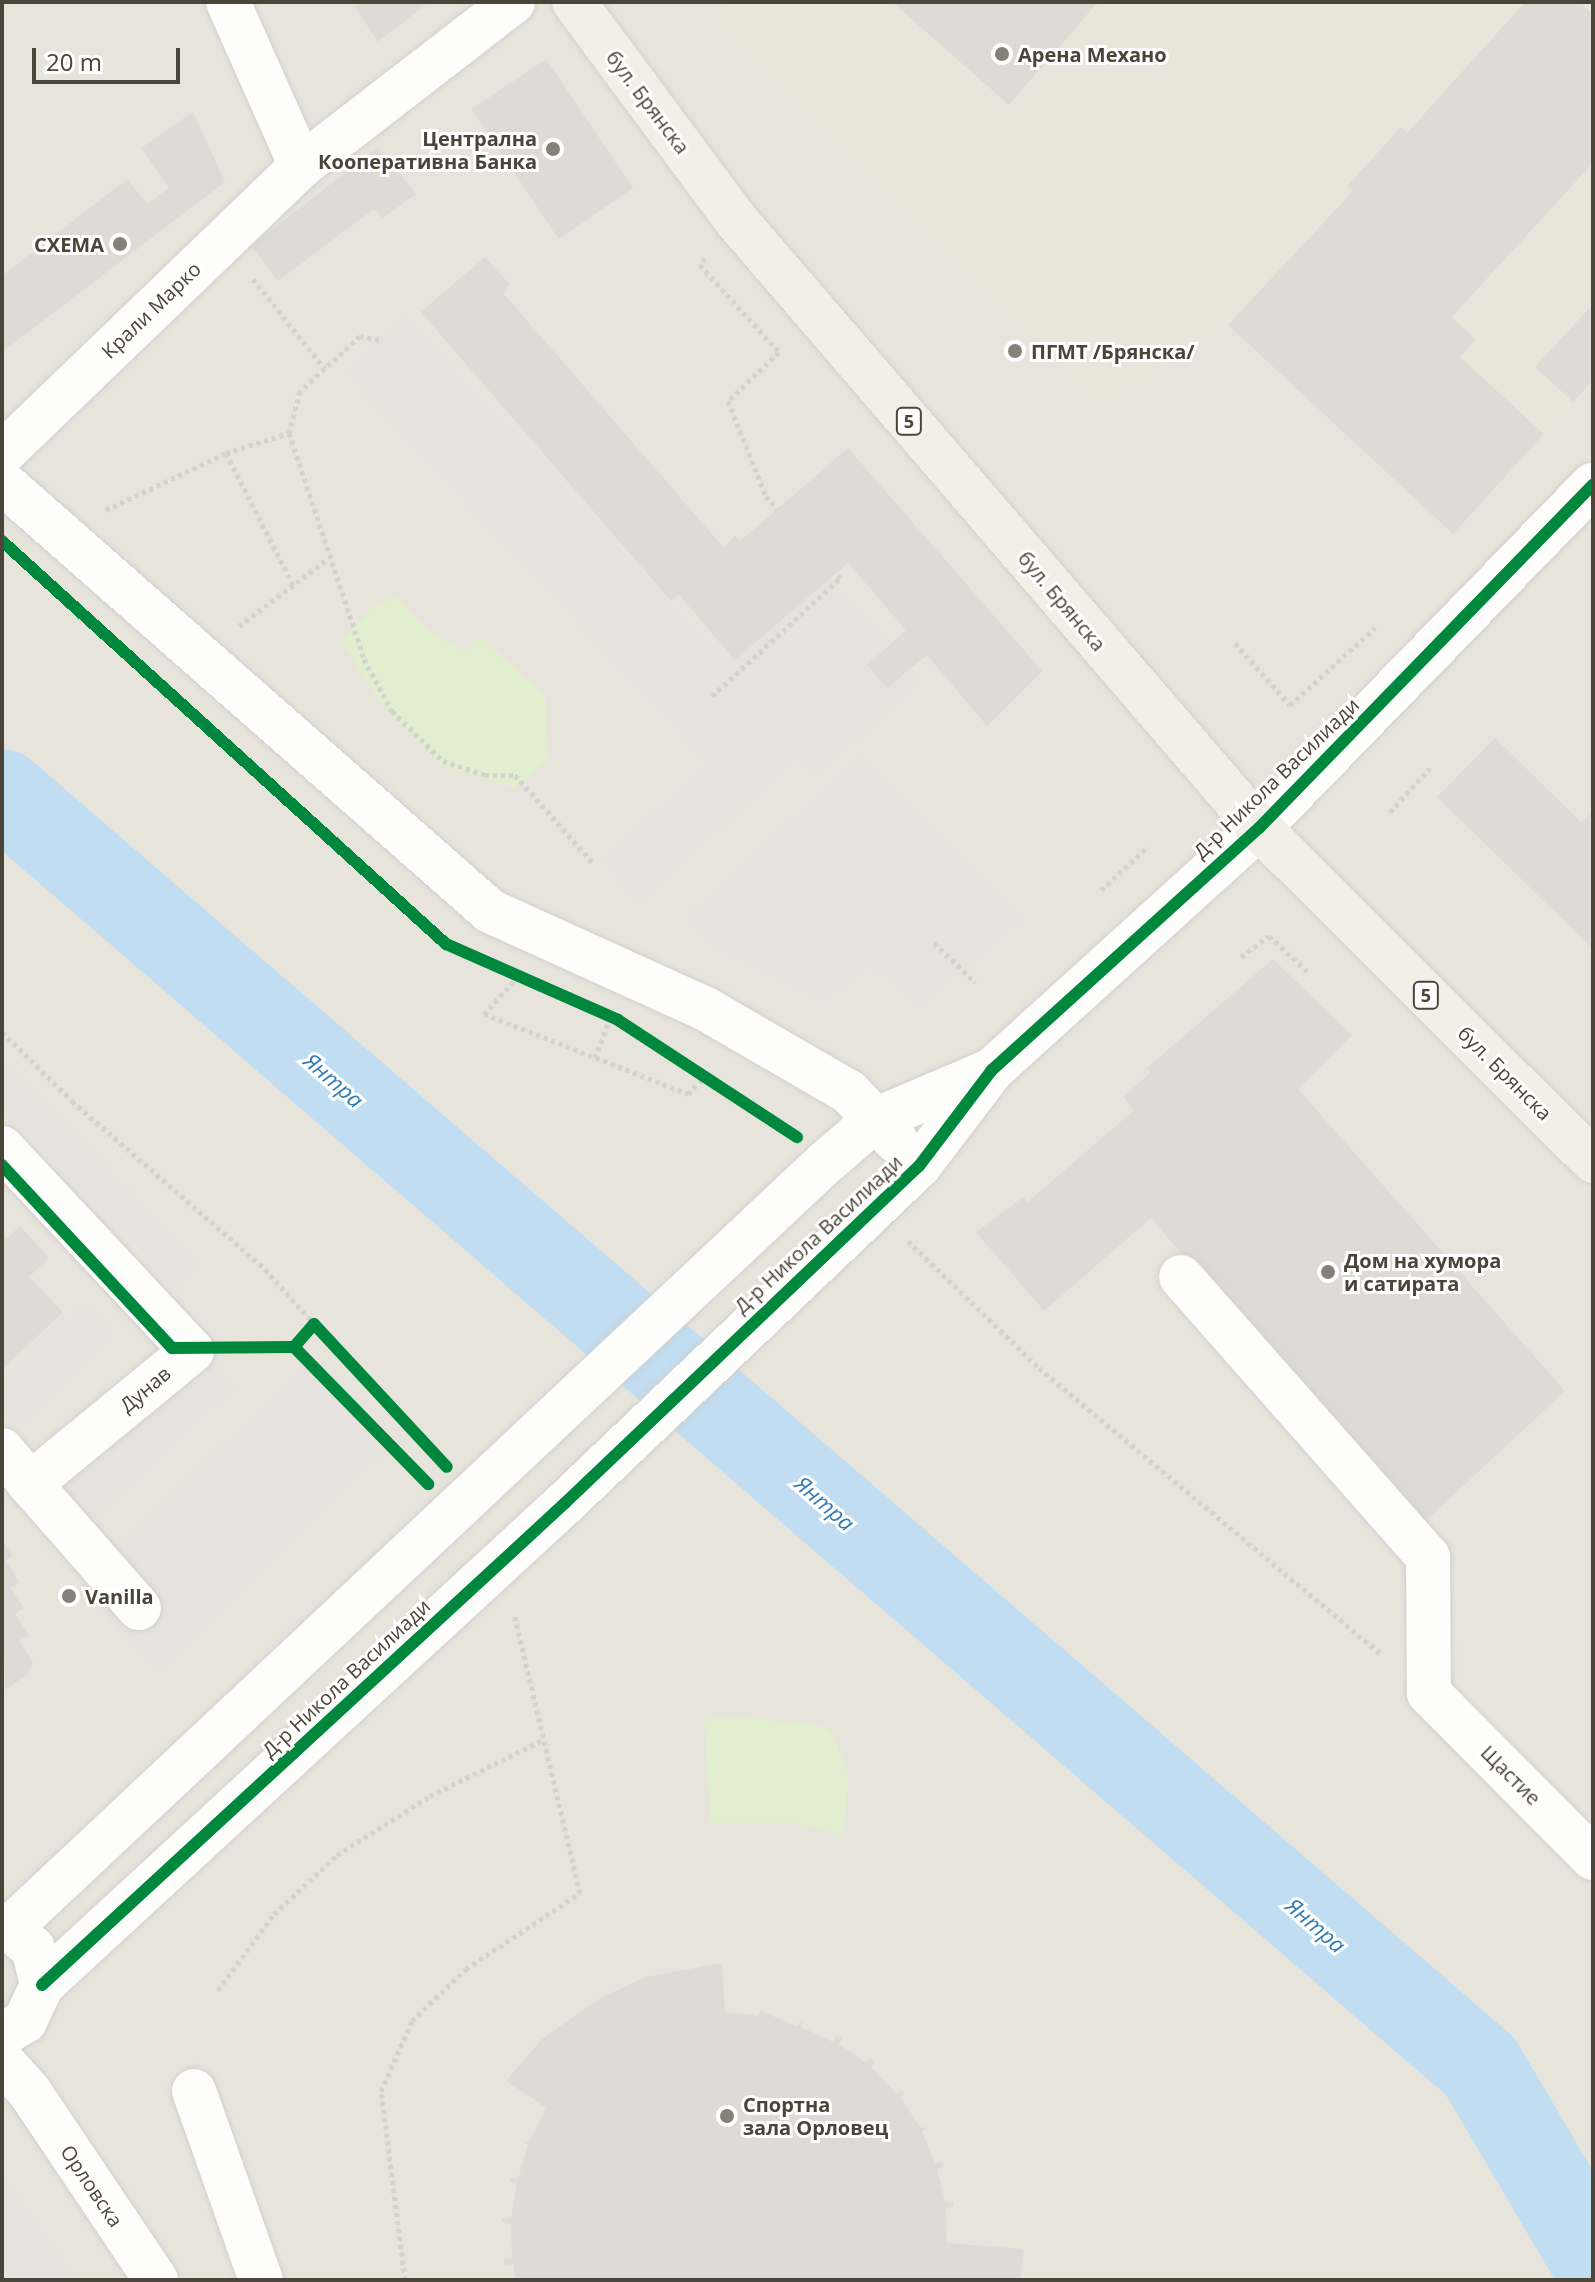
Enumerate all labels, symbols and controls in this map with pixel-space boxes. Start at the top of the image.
scale bar [36,32,184,82]
place label: Арена Механо [1018,42,1167,66]
text: 20 m [46,45,102,78]
marker: Арена Механо [993,45,1011,63]
street label: бул. Брянска [601,46,695,158]
place label: Централна Кооперативна Банка [318,126,537,173]
marker: Централна Кооперативна Банка [544,140,562,158]
place label: СХЕМА [34,232,104,256]
marker: СХЕМА [111,235,129,253]
street label: Крали Марко [96,257,206,363]
place label: ПГМТ /Брянска/ [1031,339,1195,363]
marker: ПГМТ /Брянска/ [1006,342,1024,360]
road number: 5 [895,407,923,435]
street label: бул. Брянска [1013,546,1111,656]
street label: Д-р Никола Василиади [1188,693,1364,863]
road number: 5 [1412,981,1440,1009]
street label: бул. Брянска [1453,1021,1557,1125]
water label: Янтра [299,1047,369,1113]
street label: Д-р Никола Василиади [729,1150,907,1318]
place label: Дом на хумора и сатирата [1344,1248,1501,1295]
marker: Дом на хумора и сатирата [1319,1263,1337,1281]
street label: Дунав [115,1361,175,1417]
water label: Янтра [790,1470,860,1536]
place label: Vanilla [85,1584,154,1608]
marker: Vanilla [60,1587,78,1605]
street label: Д-р Никола Василиади [257,1594,435,1762]
street label: Щастие [1476,1740,1546,1810]
water label: Янтра [1281,1892,1351,1958]
place label: Спортна зала Орловец [743,2092,888,2139]
marker: Спортна зала Орловец [718,2107,736,2125]
street label: Орловска [56,2140,128,2232]

